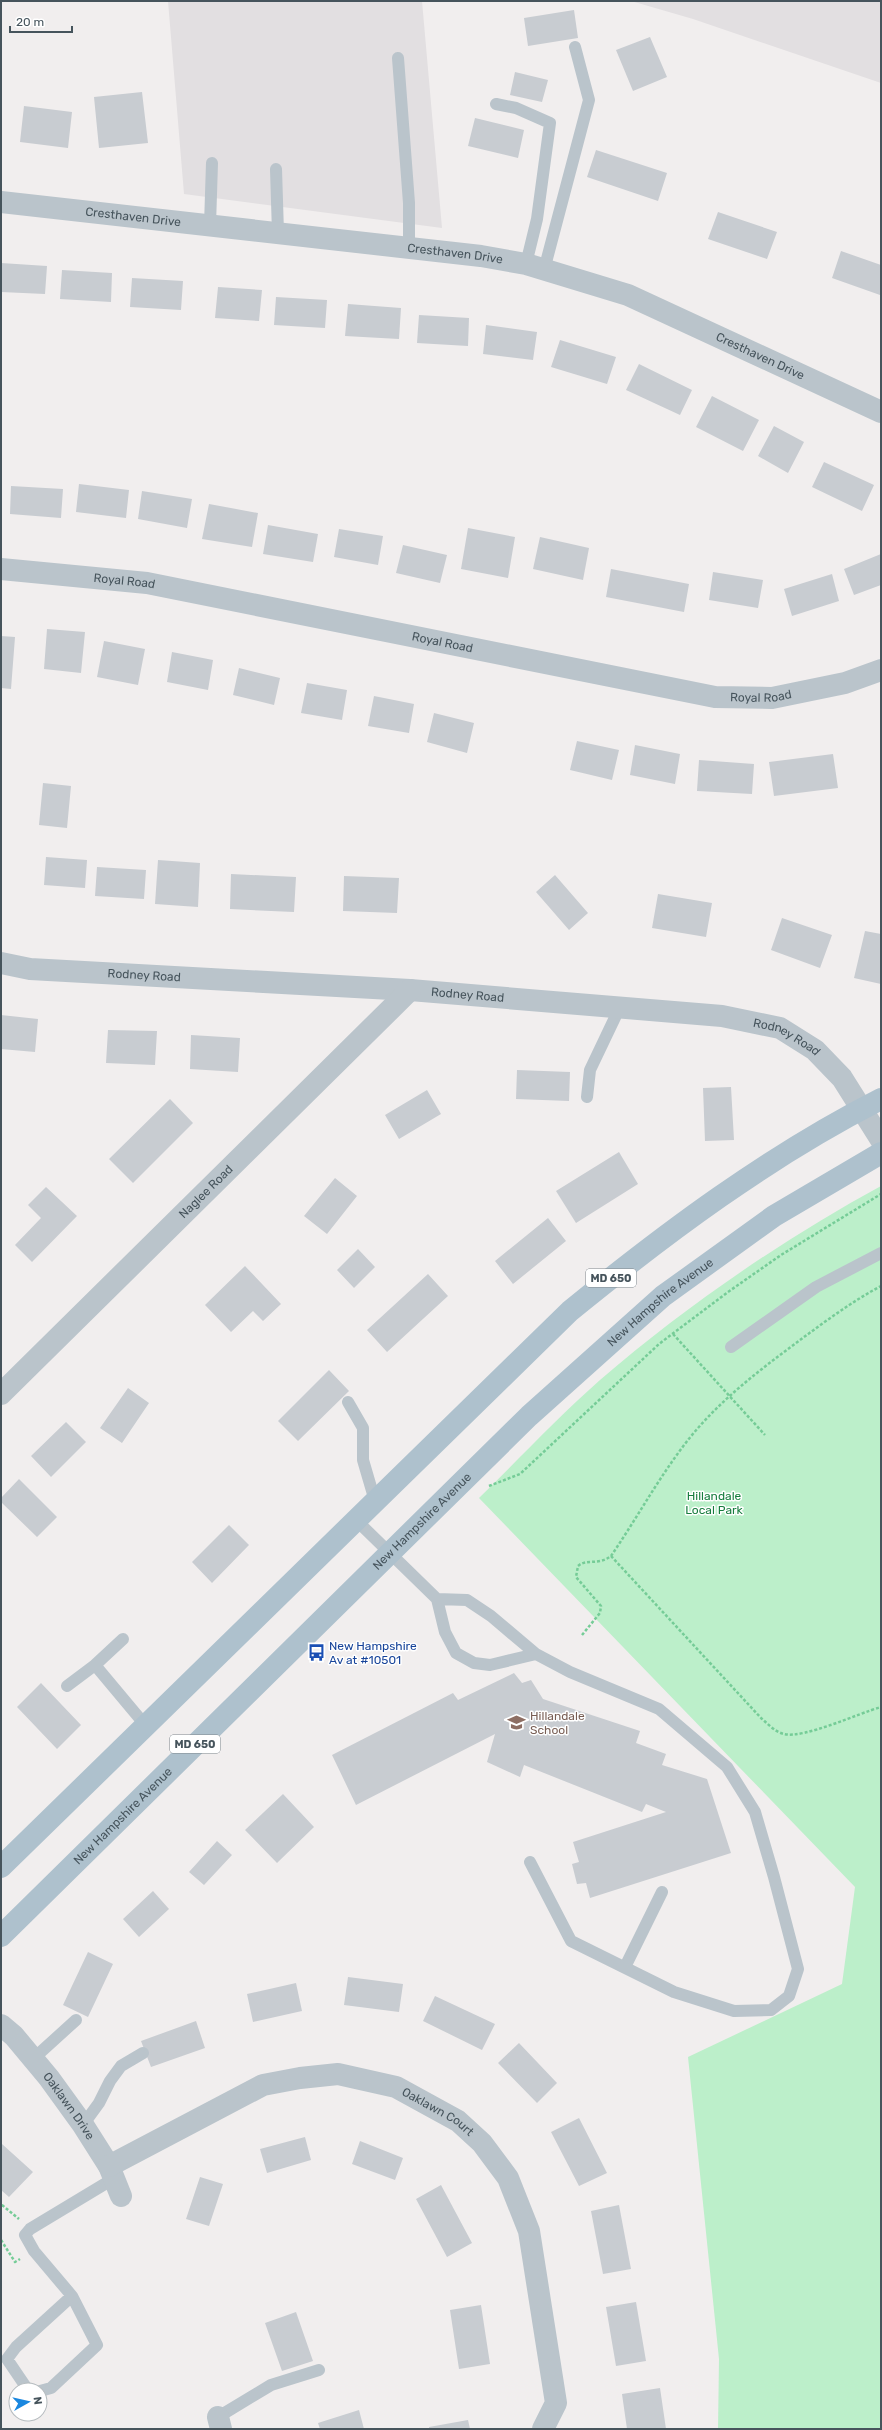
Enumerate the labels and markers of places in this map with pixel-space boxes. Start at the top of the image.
place label: New Hampshire Av at #10501 [329,1639,417,1667]
bus stop icon: New Hampshire Av at #10501 [306,1643,326,1663]
place label: Hillandale School [530,1709,585,1737]
school or university icon: Hillandale School [507,1713,527,1733]

